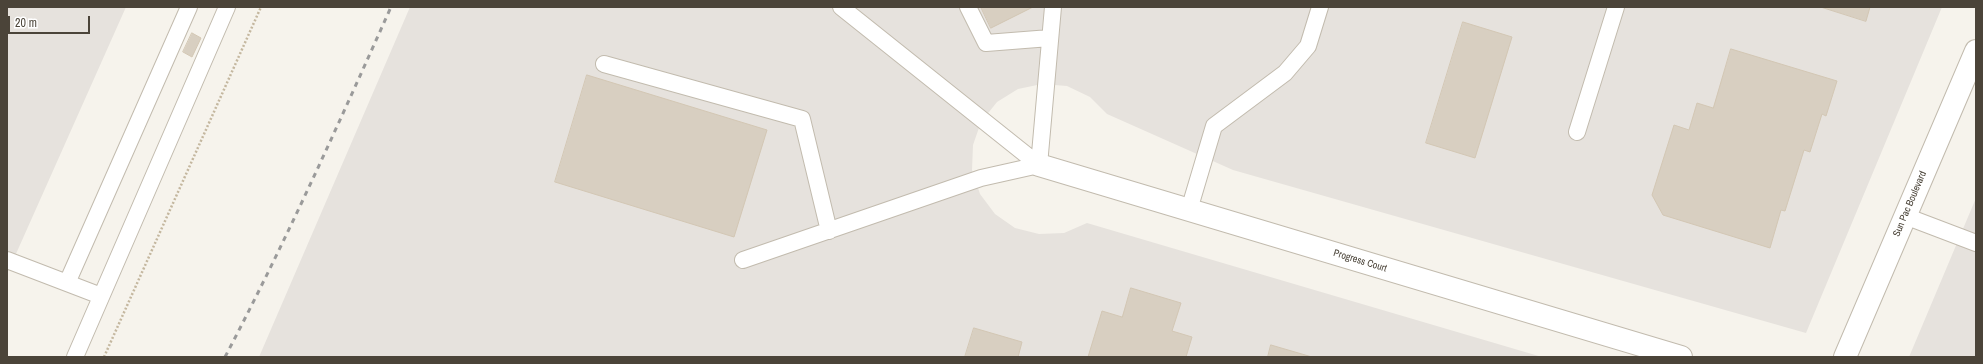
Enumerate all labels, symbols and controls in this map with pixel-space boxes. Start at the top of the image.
scale bar [10,8,92,34]
text: 20 m [15,15,37,31]
street label: Sun Pac Boulevard [1891,169,1929,239]
street label: Progress Court [1332,247,1388,275]

